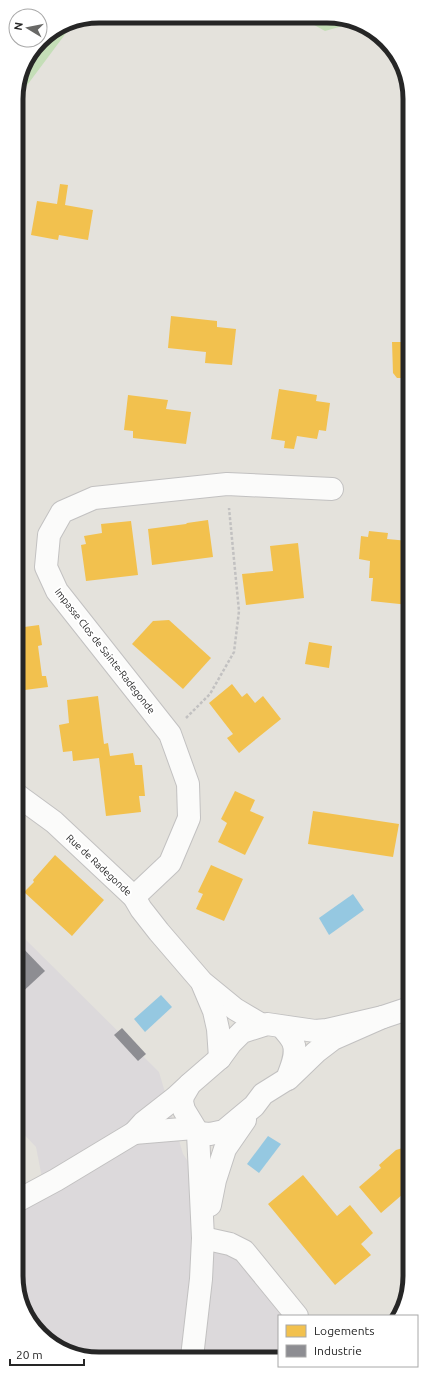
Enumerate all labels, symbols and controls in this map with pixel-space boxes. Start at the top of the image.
north arrow [8,8,48,48]
text: N [12,21,25,31]
street label: Impasse Clos de Sainte-Radegonde [53,586,157,716]
street label: Rue de Radegonde [64,832,134,898]
legend [278,1315,418,1367]
text: Logements [314,1324,374,1337]
scale bar [10,1341,84,1367]
text: Industrie [314,1344,362,1357]
text: 20 m [16,1348,43,1361]

